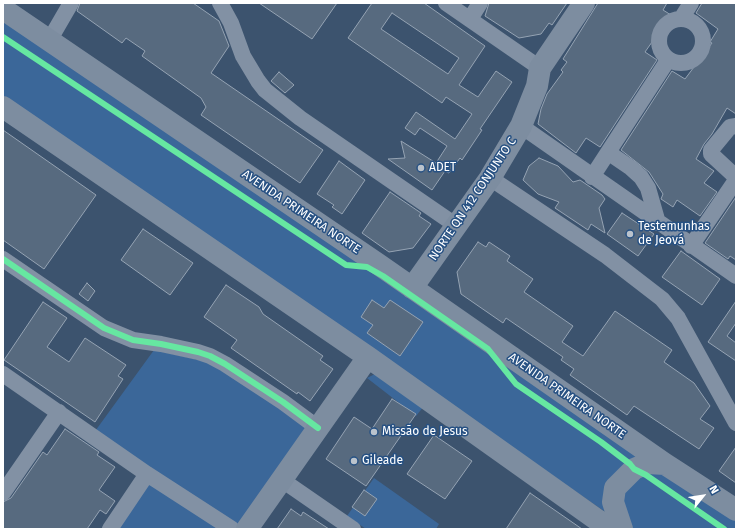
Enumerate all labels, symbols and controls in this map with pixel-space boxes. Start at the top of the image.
street label: NORTE QN 412 CONJUNTO C [426,135,520,263]
place label: ADET [429,161,456,175]
marker: ADET [416,163,426,173]
street label: AVENIDA PRIMEIRA NORTE [239,167,363,257]
place label: Testemunhas de Jeová [638,220,710,248]
marker: Testemunhas de Jeová [625,229,635,239]
street label: AVENIDA PRIMEIRA NORTE [506,350,628,442]
place label: Missão de Jesus [382,425,468,439]
marker: Missão de Jesus [369,427,379,437]
place label: Gileade [362,454,403,468]
marker: Gileade [349,456,359,466]
north arrow [683,476,723,516]
text: N [706,483,721,496]

